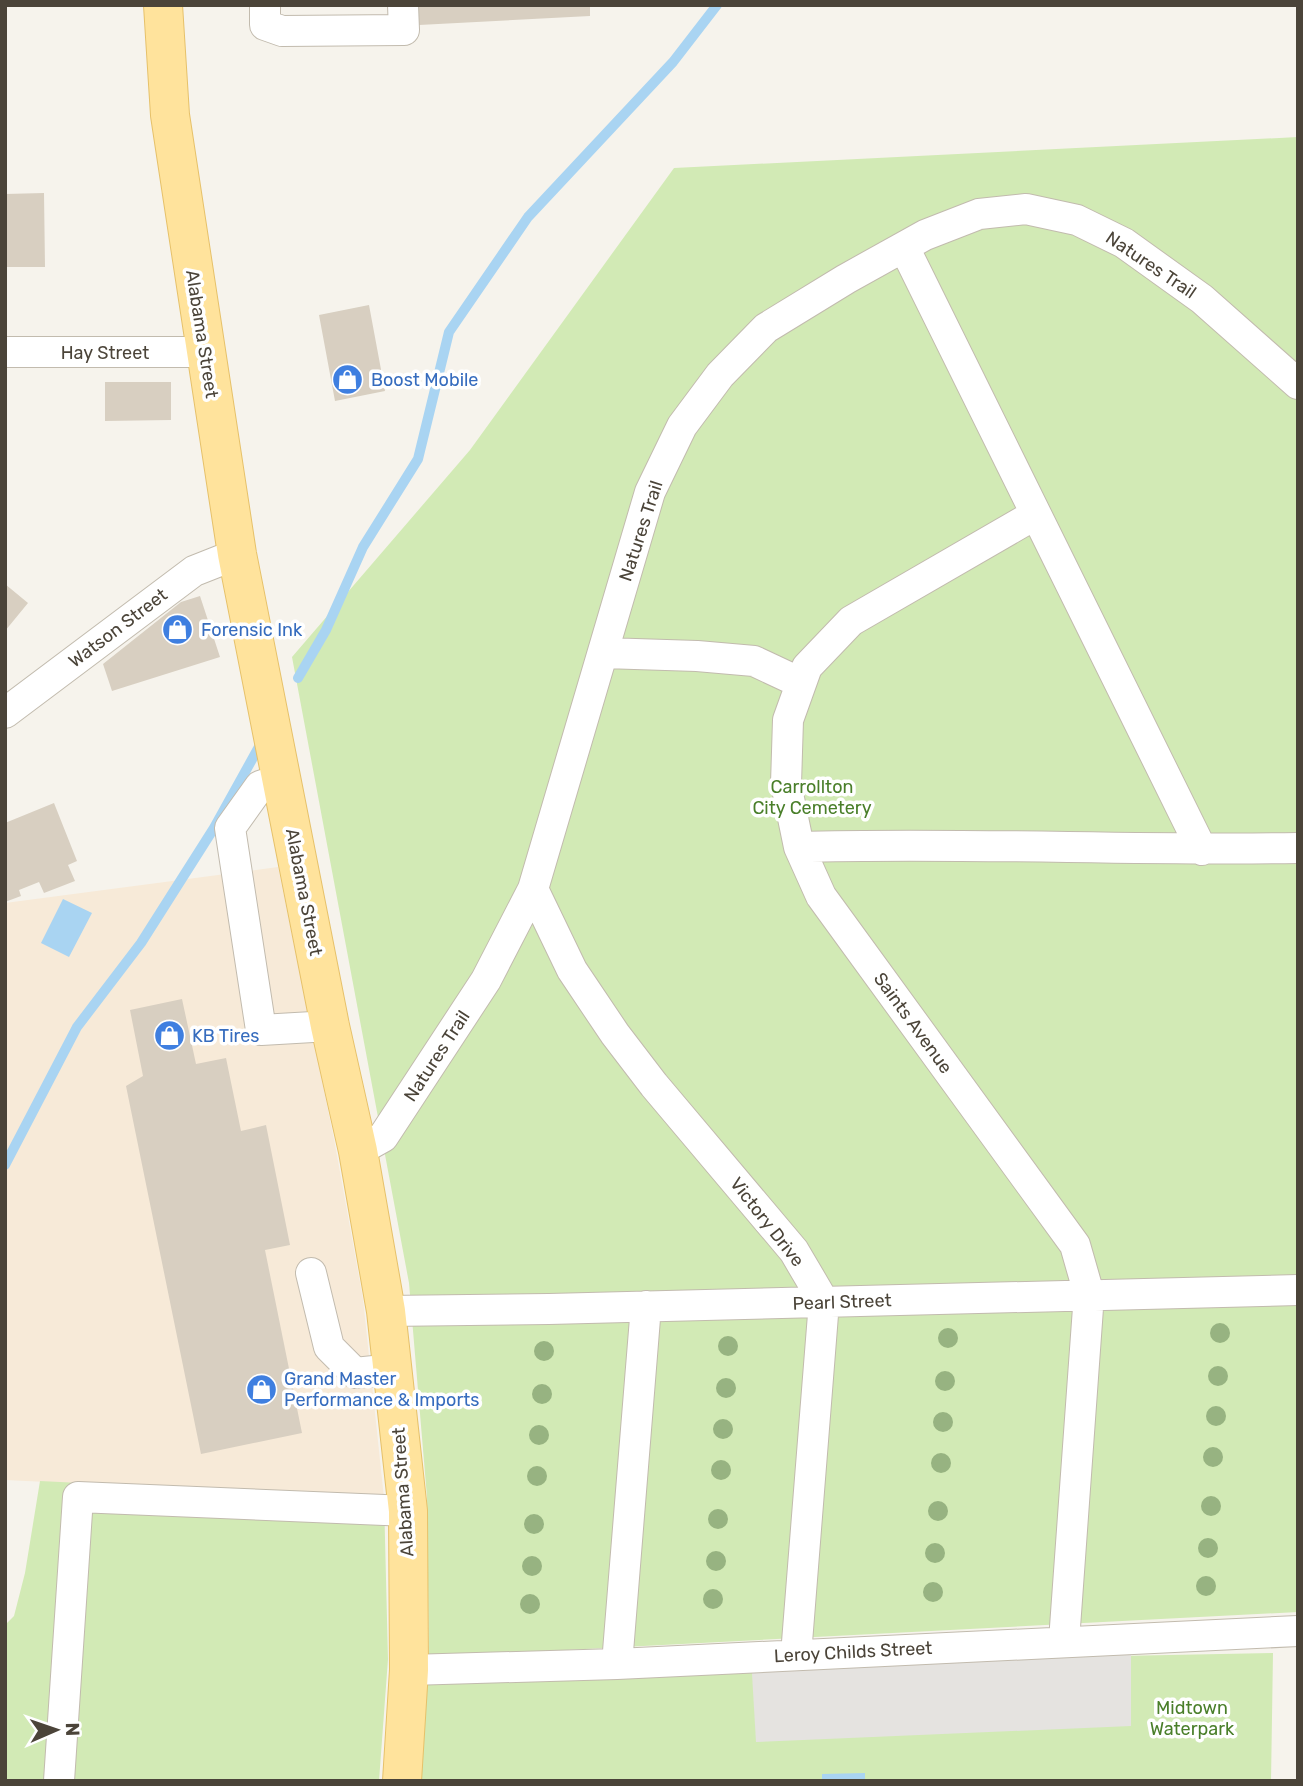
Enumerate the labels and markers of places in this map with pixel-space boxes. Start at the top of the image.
shop icon: Boost Mobile [331,363,365,397]
place label: Boost Mobile [371,369,478,391]
shop icon: Forensic Ink [161,613,195,647]
place label: Forensic Ink [201,619,303,641]
shop icon: KB Tires [152,1019,186,1053]
place label: KB Tires [192,1025,259,1047]
place label: Grand Master Performance & Imports [284,1368,480,1411]
shop icon: Grand Master Performance & Imports [244,1372,278,1406]

